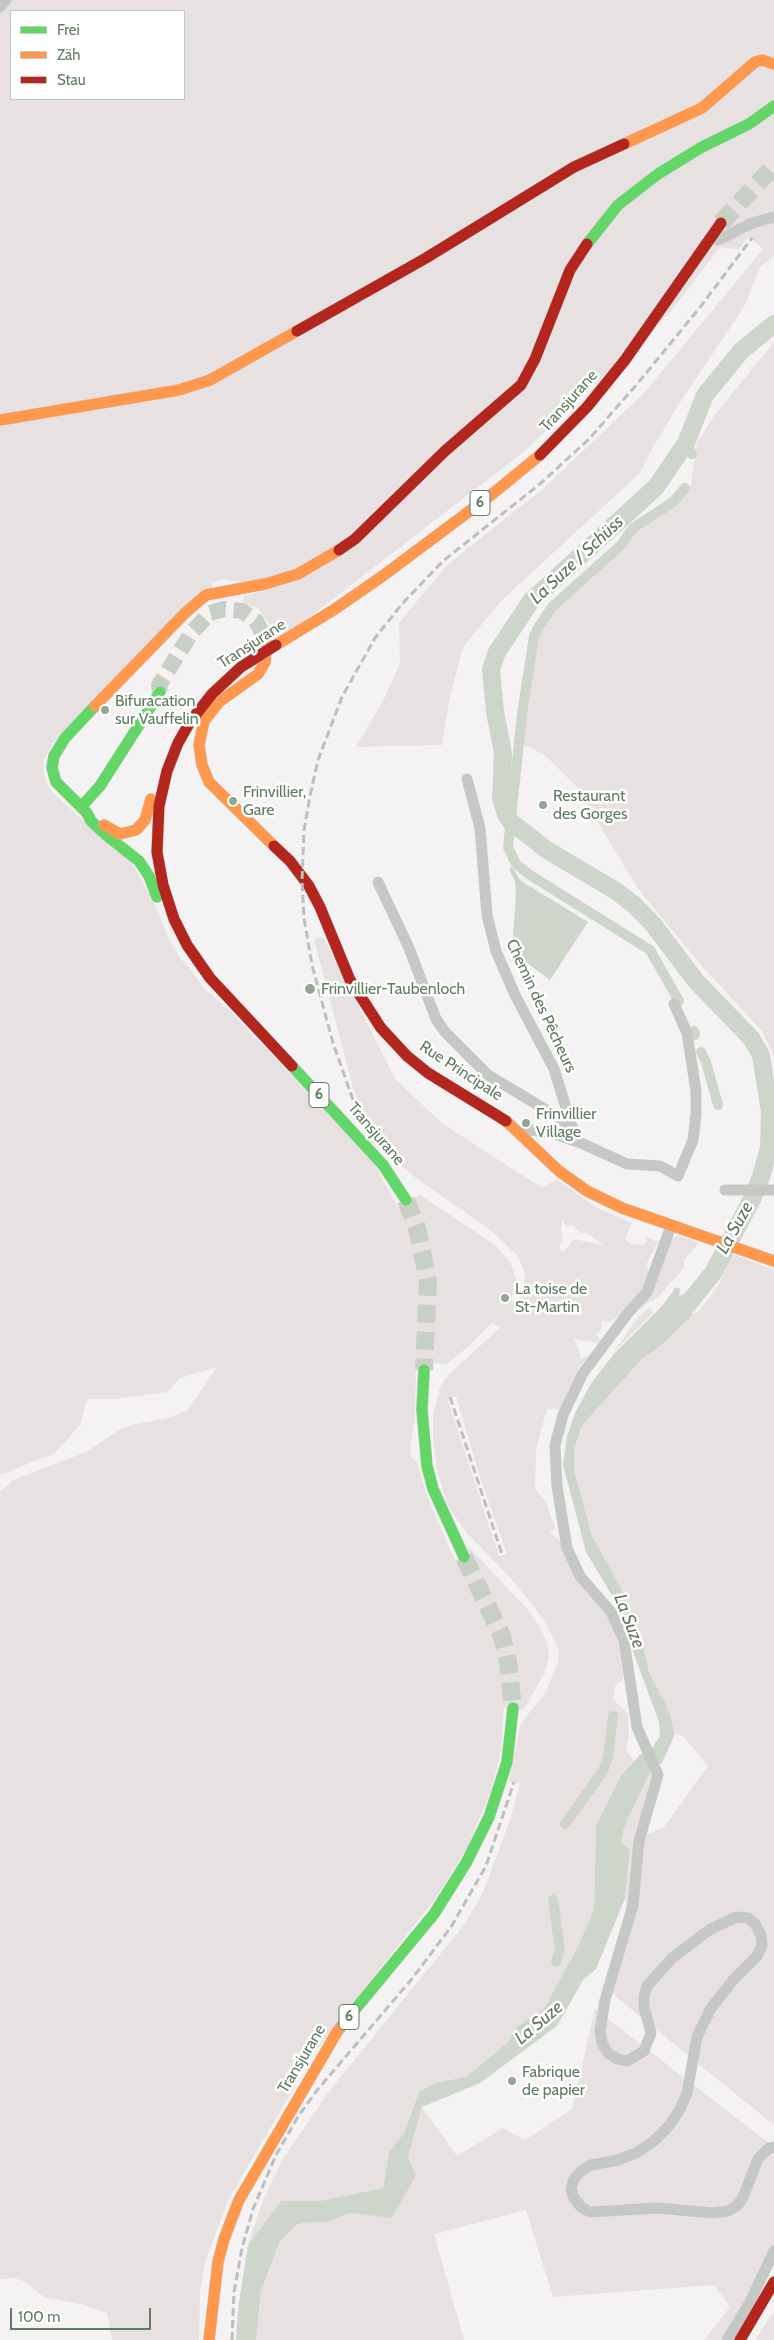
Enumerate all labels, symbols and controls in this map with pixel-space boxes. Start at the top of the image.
legend [10,10,185,100]
text: Frei [57,21,80,39]
text: Zäh [57,46,80,64]
text: Stau [57,71,86,89]
street label: Transjurane [536,366,602,436]
road number: 6 [470,490,490,516]
water label: La Suze / Schüss [526,511,628,609]
street label: Transjurane [215,615,289,673]
place label: Bifuracation sur Vauffelin [115,691,199,729]
marker: Bifuracation sur Vauffelin [99,704,111,716]
place label: Frinvillier, Gare [243,782,306,820]
place label: Restaurant des Gorges [553,786,628,824]
marker: Frinvillier, Gare [227,795,239,807]
marker: Restaurant des Gorges [537,799,549,811]
street label: Chemin des Pêcheurs [502,936,580,1076]
place label: Frinvillier-Taubenloch [321,979,465,999]
marker: Frinvillier-Taubenloch [303,982,317,996]
street label: Rue Principale [416,1037,506,1105]
road number: 6 [309,1082,329,1108]
street label: Transjurane [344,1099,408,1169]
place label: Frinvillier Village [536,1104,596,1142]
marker: Frinvillier Village [520,1117,532,1129]
water label: La Suze [712,1198,758,1258]
place label: La toise de St-Martin [515,1279,587,1317]
marker: La toise de St-Martin [499,1292,511,1304]
water label: La Suze [609,1591,649,1651]
water label: La Suze [511,1997,567,2049]
road number: 6 [339,2004,359,2030]
street label: Transjurane [274,2021,330,2097]
place label: Fabrique de papier [522,2062,585,2100]
marker: Fabrique de papier [506,2075,518,2087]
scale bar [12,2298,154,2330]
text: 100 m [18,2308,60,2326]

